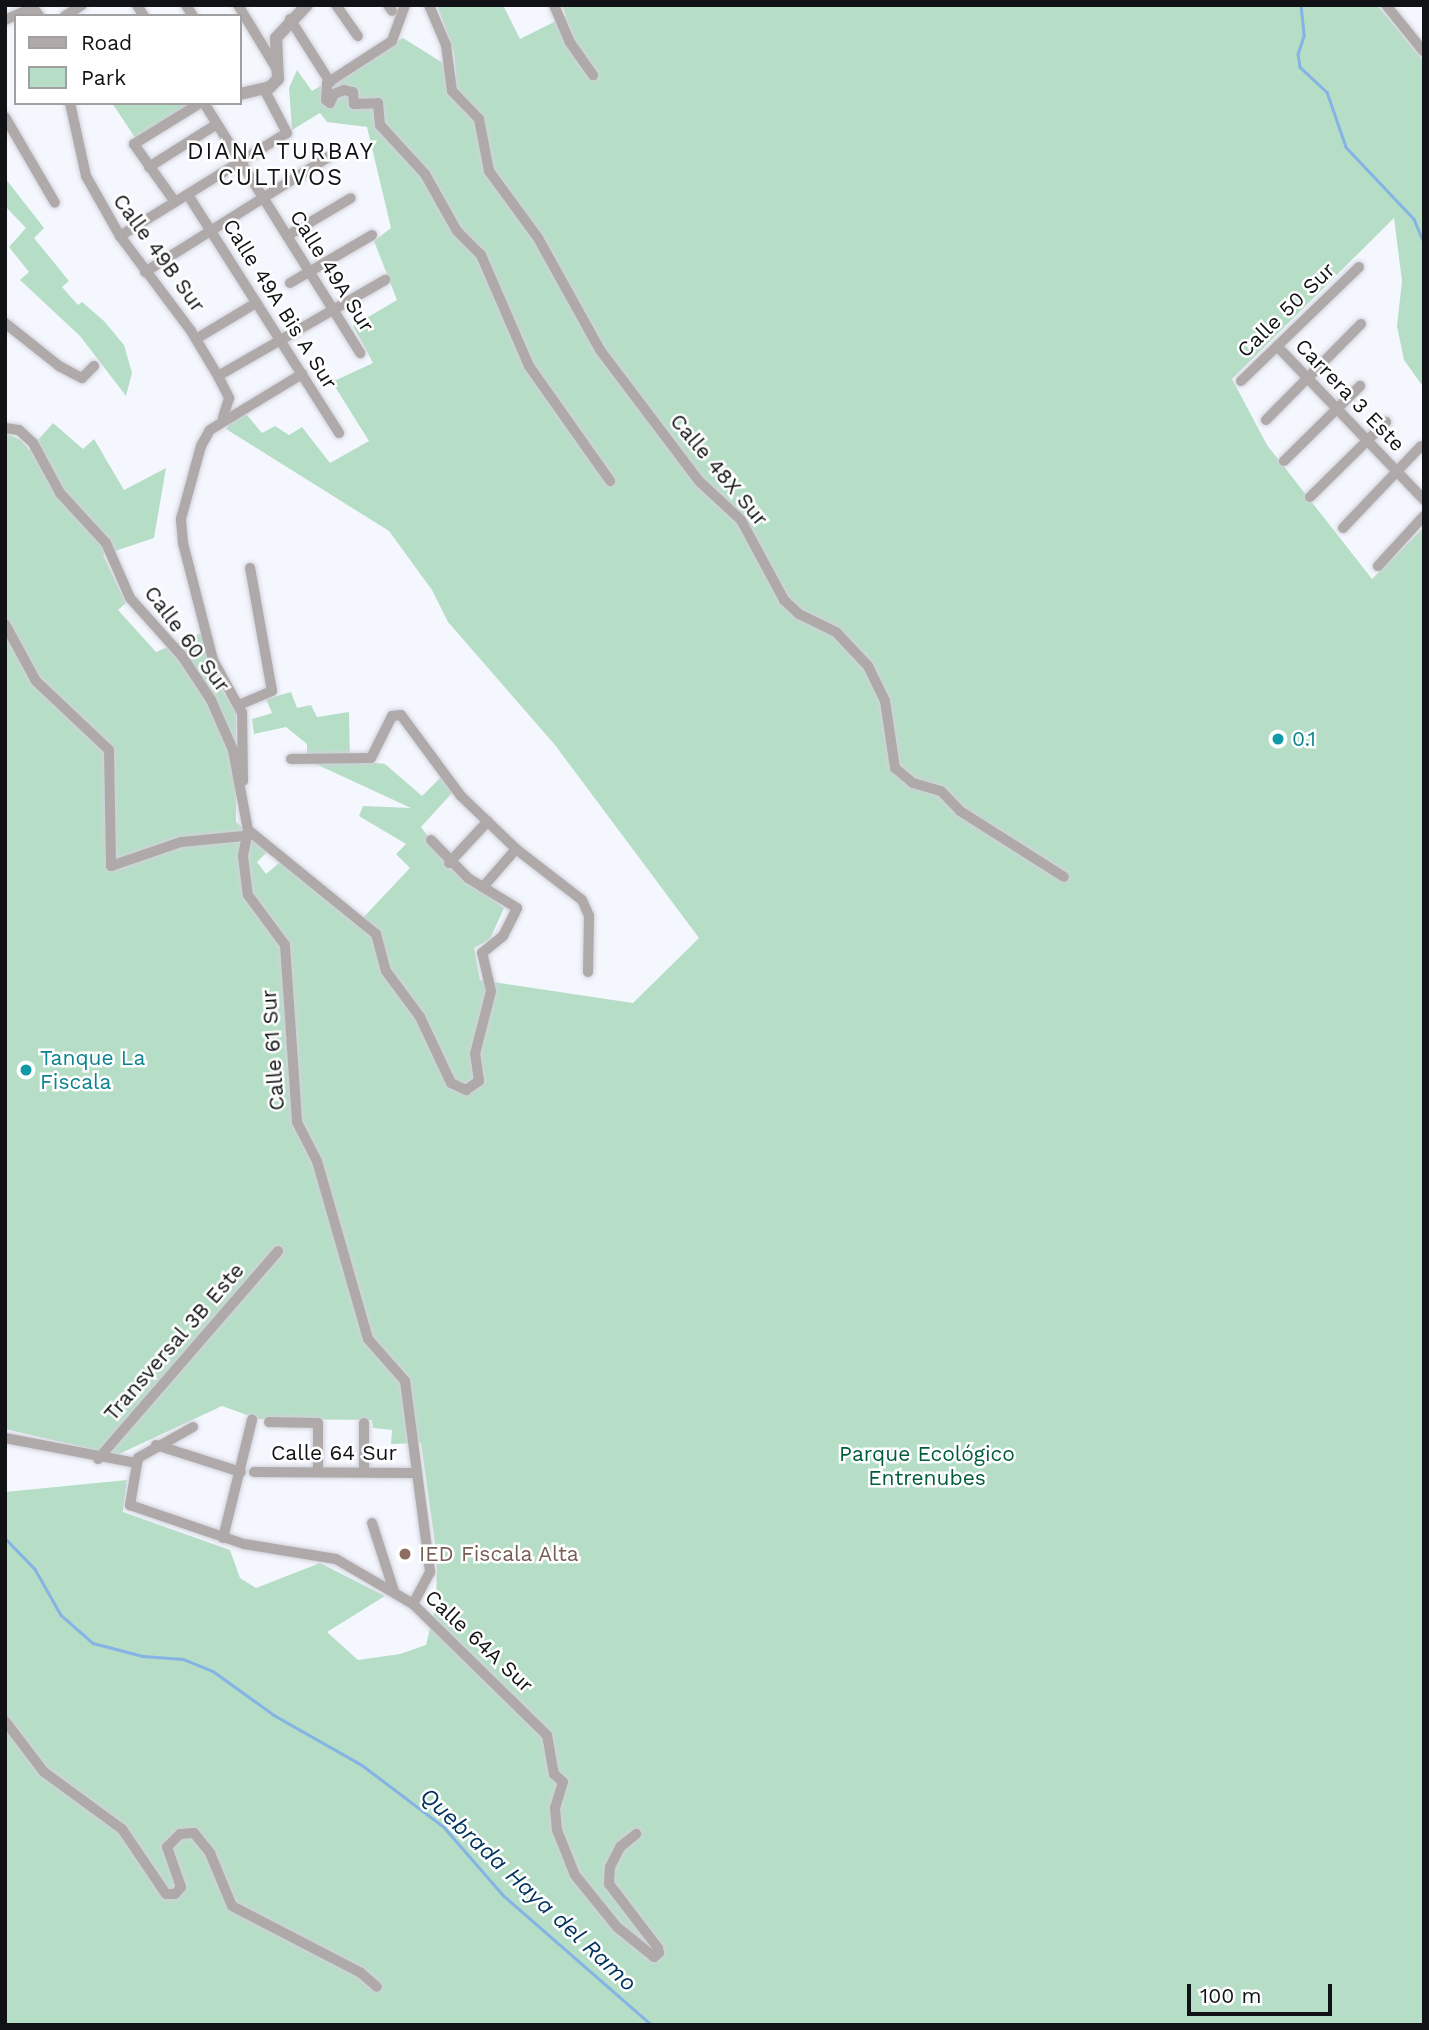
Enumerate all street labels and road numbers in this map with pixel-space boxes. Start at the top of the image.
street label: Calle 49B Sur [108,189,210,317]
street label: Calle 49A Sur [284,205,380,337]
street label: Calle 49A Bis A Sur [217,213,343,395]
street label: Calle 50 Sur [1232,257,1340,363]
street label: Carrera 3 Este [1290,333,1410,457]
street label: Calle 48X Sur [665,409,773,531]
street label: Calle 60 Sur [139,581,235,697]
street label: Calle 61 Sur [256,989,290,1111]
street label: Transversal 3B Este [98,1258,250,1426]
street label: Calle 64 Sur [271,1440,397,1466]
street label: Calle 64A Sur [419,1584,539,1698]

